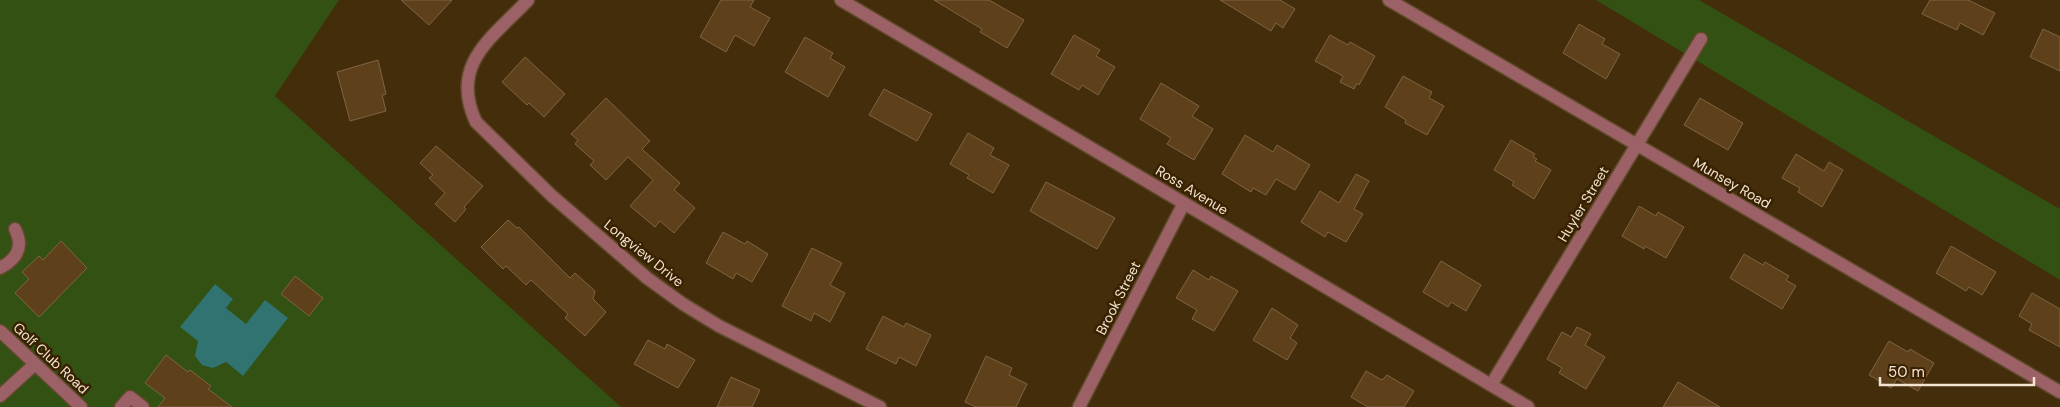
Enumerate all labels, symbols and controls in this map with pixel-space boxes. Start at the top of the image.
street label: Munsey Road [1690,154,1774,212]
street label: Ross Avenue [1152,161,1232,219]
street label: Huyler Street [1553,163,1613,245]
street label: Longview Drive [601,215,687,291]
street label: Brook Street [1092,258,1144,338]
street label: Golf Club Road [9,318,93,398]
scale bar [1880,354,2034,386]
text: 50 m [1888,362,1925,382]

